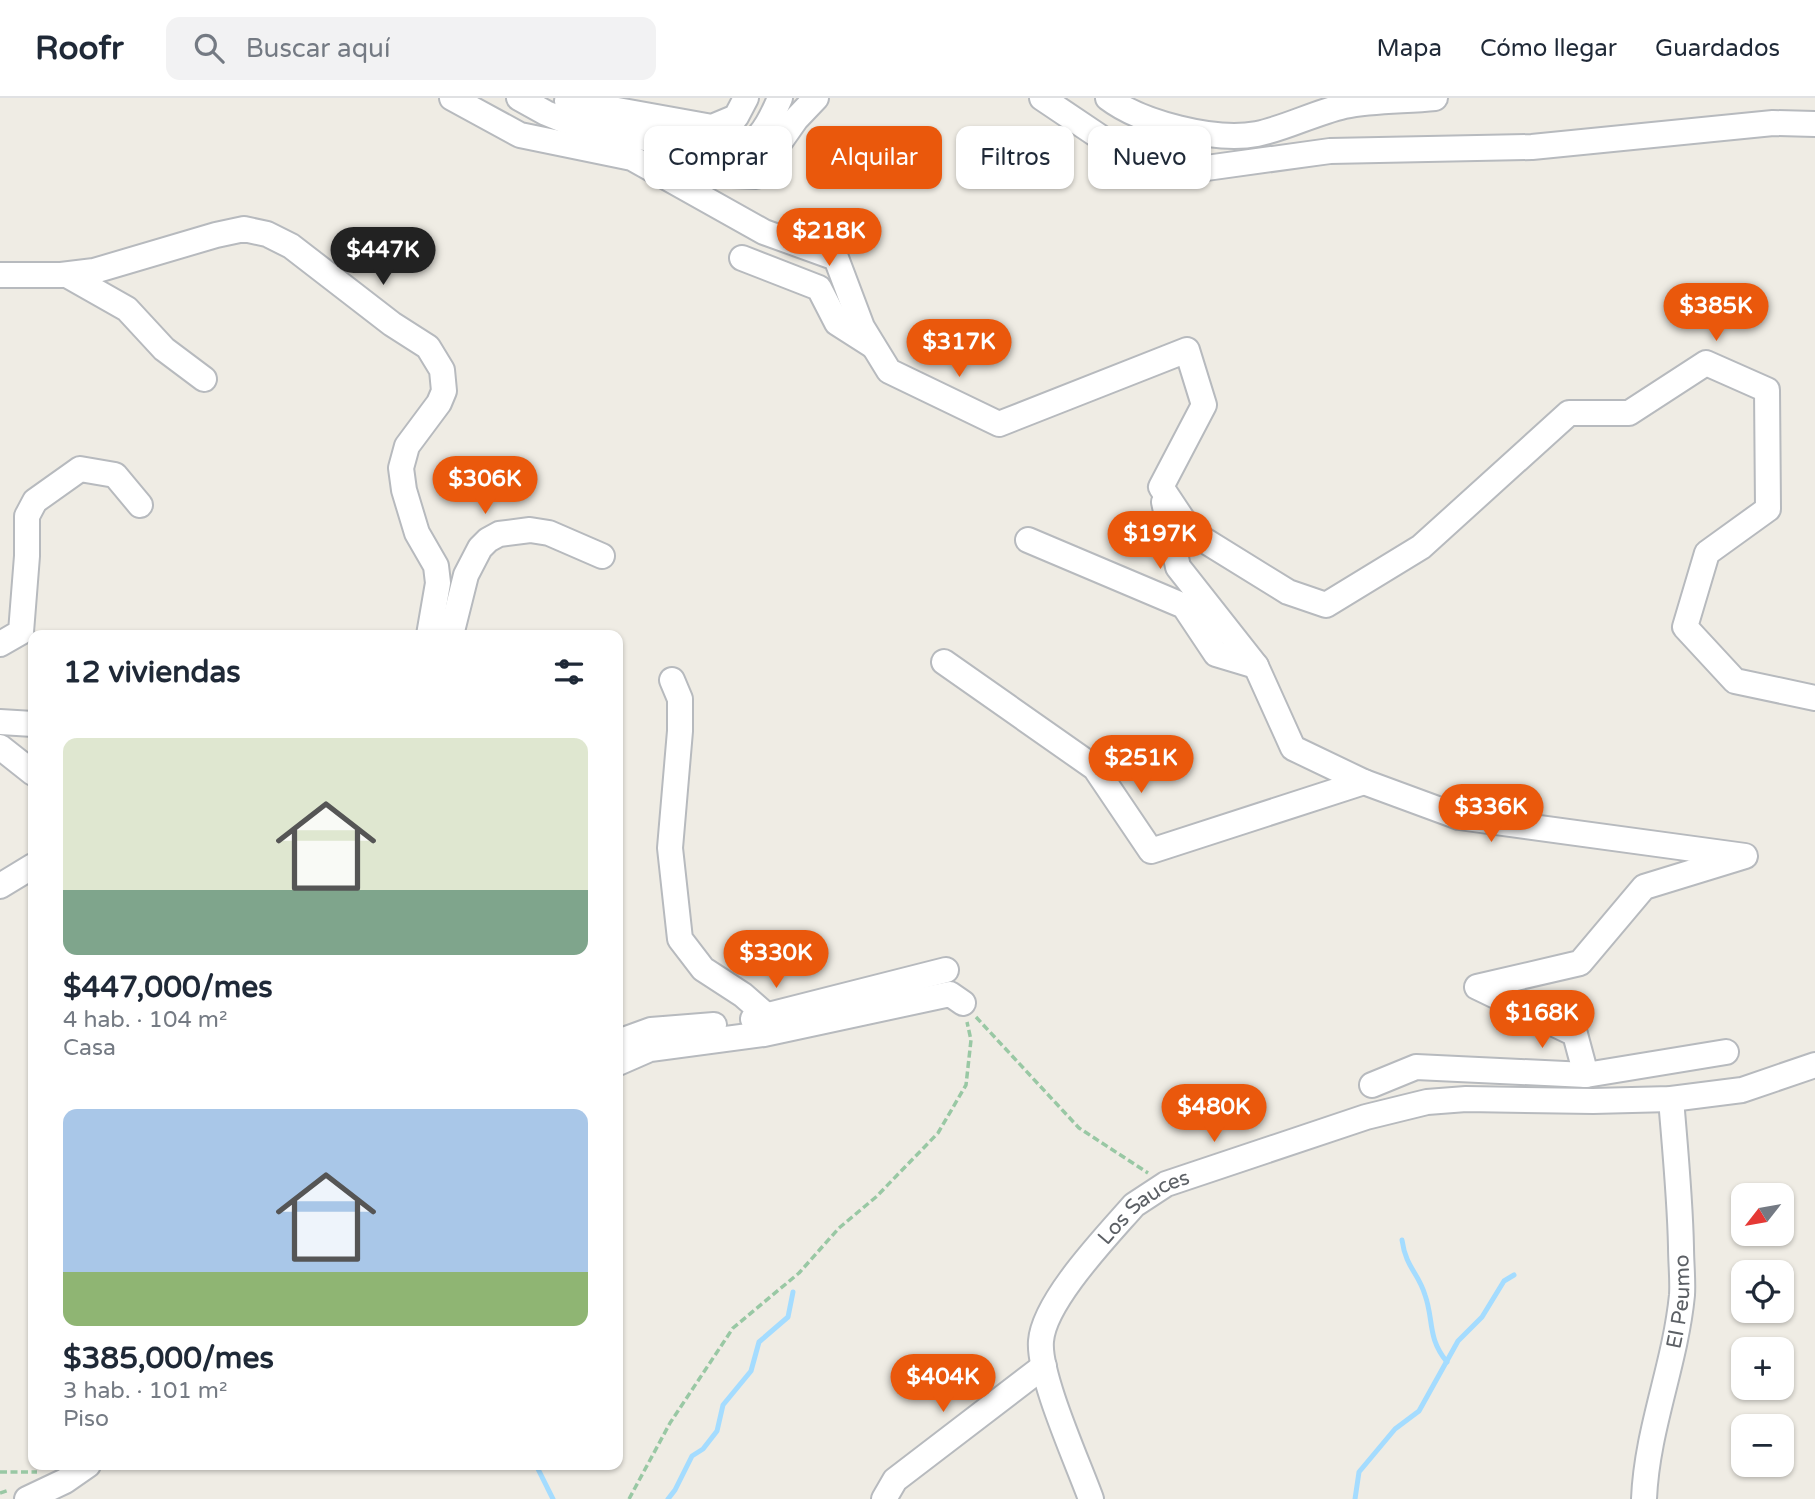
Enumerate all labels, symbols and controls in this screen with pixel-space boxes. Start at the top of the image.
search box [166,17,656,80]
text: Roofr [35,29,124,68]
icon: search [190,29,228,67]
text: Buscar aquí [246,33,390,64]
text: Mapa [1377,34,1442,63]
text: Cómo llegar [1480,34,1617,63]
text: Guardados [1655,34,1780,63]
chip: Comprar [644,126,792,189]
chip: Alquilar [806,126,942,189]
chip: Filtros [956,126,1074,189]
chip: Nuevo [1088,126,1211,189]
pin: $218K [780,208,878,268]
text: $218K [793,217,865,245]
pin: $447K [334,228,432,287]
text: $447K [347,236,419,264]
pin: $385K [1667,284,1765,343]
text: $385K [1680,292,1752,320]
pin: $317K [910,320,1008,379]
text: $317K [923,328,995,356]
pin: $306K [436,456,534,516]
text: $306K [449,465,521,493]
pin: $197K [1111,512,1209,571]
text: $197K [1124,520,1196,548]
icon: filters [550,653,588,691]
text: 12 viviendas [63,654,241,691]
pin: $251K [1092,736,1190,795]
text: $251K [1105,744,1177,772]
icon: home [263,783,389,909]
pin: $336K [1442,784,1540,844]
text: $336K [1455,793,1527,821]
pin: $330K [727,930,825,990]
text: $330K [740,939,812,967]
text: $447,000/mes [63,969,273,1006]
pin: $168K [1493,990,1591,1050]
text: $168K [1506,999,1578,1027]
text: 4 hab. · 104 m² [63,1006,228,1034]
text: Casa [63,1034,116,1062]
pin: $480K [1165,1084,1263,1144]
text: $480K [1178,1093,1250,1121]
icon: home [263,1154,389,1280]
street label: Los Sauces [1092,1165,1193,1250]
north arrow [1731,1183,1794,1246]
map controls [1731,1183,1794,1477]
street label: El Peumo [1661,1254,1695,1351]
button: locate [1731,1260,1794,1323]
button: + [1731,1337,1794,1400]
text: $385,000/mes [63,1340,274,1377]
pin: $404K [894,1354,992,1414]
text: $404K [907,1363,979,1391]
text: 3 hab. · 101 m² [63,1377,228,1405]
text: Piso [63,1405,109,1433]
button: − [1731,1414,1794,1477]

